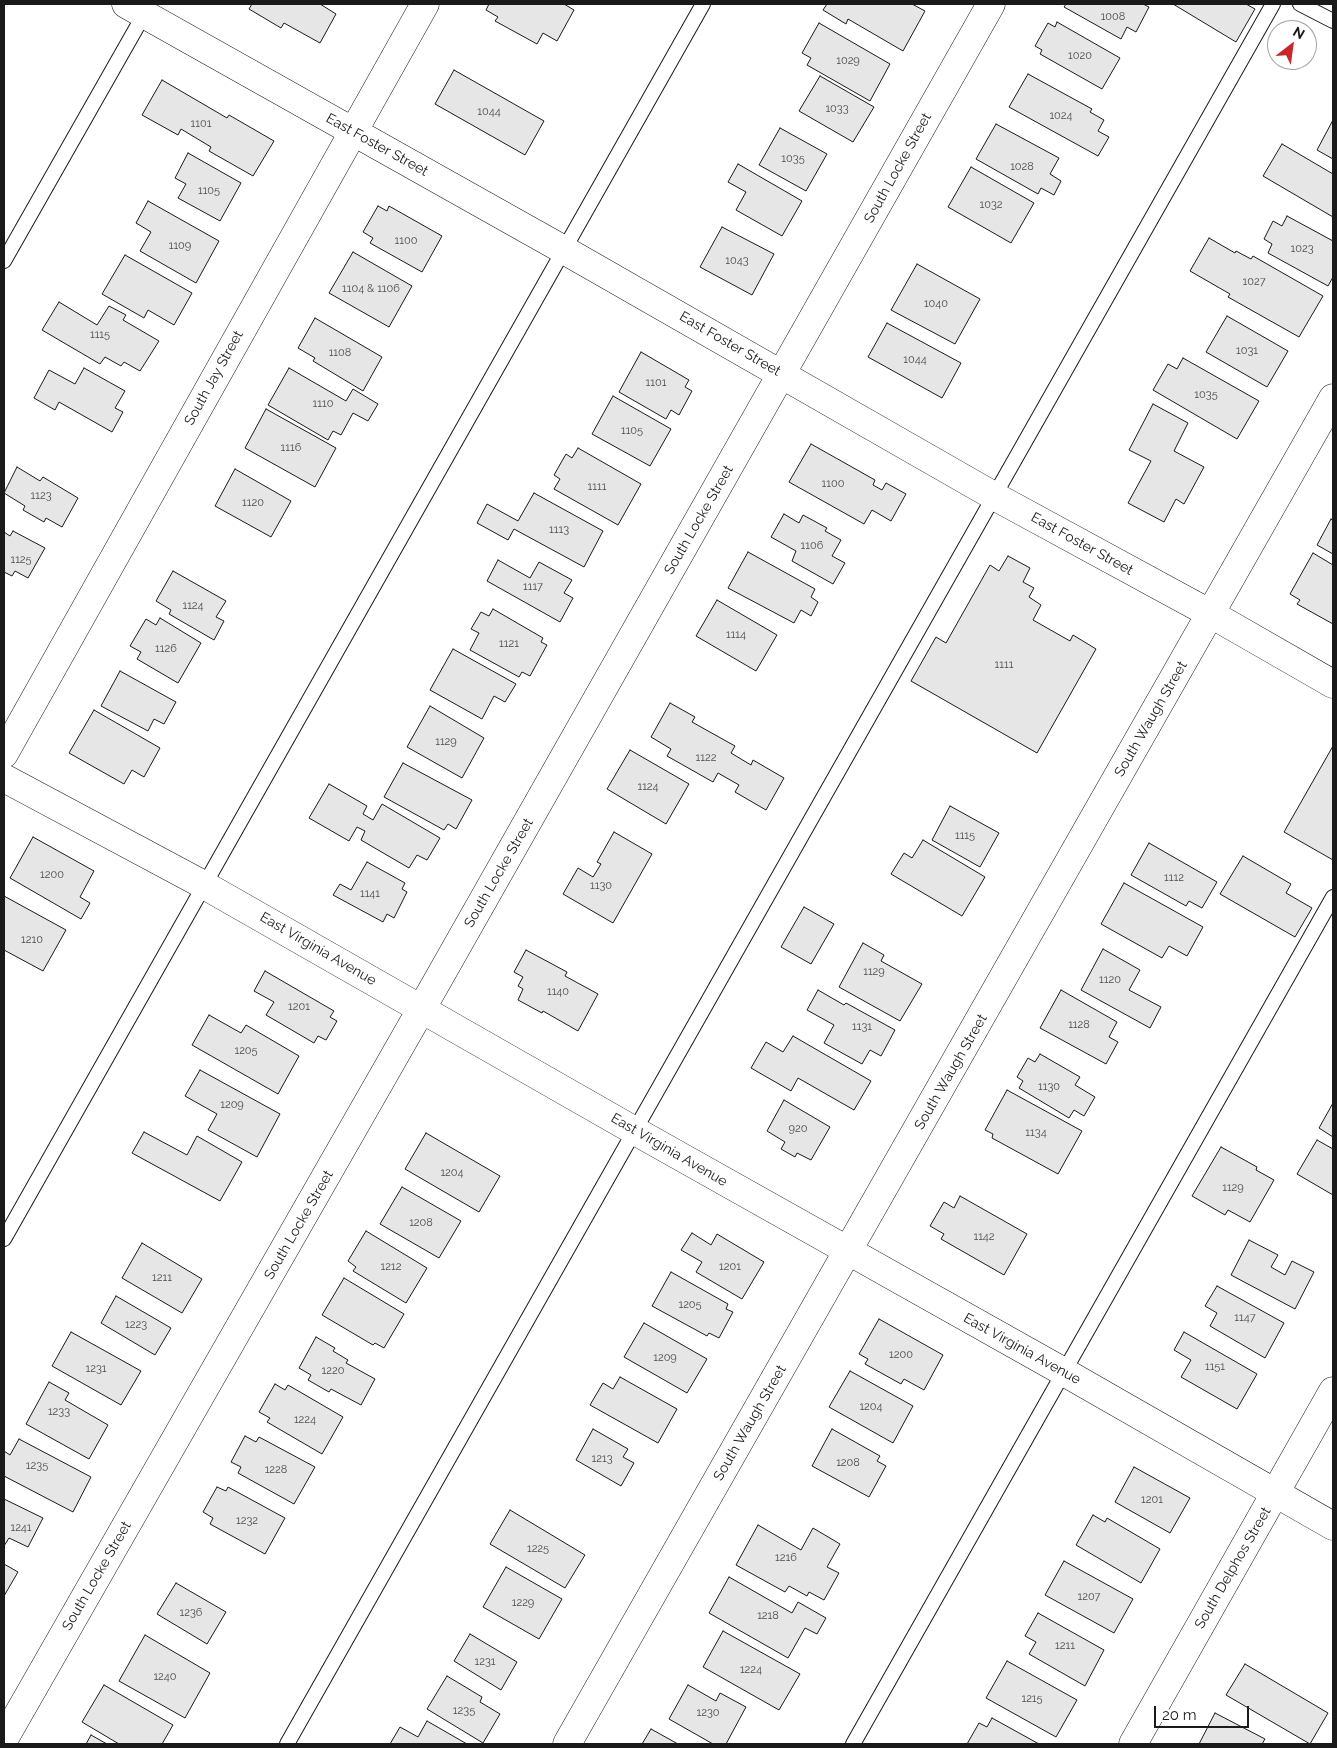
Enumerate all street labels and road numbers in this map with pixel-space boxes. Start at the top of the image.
street label: East Foster Street [323,110,431,180]
street label: South Locke Street [861,110,935,226]
street label: East Foster Street [676,308,784,380]
street label: South Jay Street [181,328,247,428]
street label: South Locke Street [661,462,737,578]
street label: East Foster Street [1028,509,1136,579]
street label: South Waugh Street [1111,658,1191,780]
street label: South Locke Street [461,815,537,931]
street label: East Virginia Avenue [257,909,379,989]
street label: South Waugh Street [911,1011,991,1133]
street label: East Virginia Avenue [608,1110,730,1190]
street label: South Locke Street [261,1167,337,1283]
street label: East Virginia Avenue [960,1310,1084,1388]
street label: South Waugh Street [710,1362,790,1484]
street label: South Delphos Street [1191,1504,1275,1632]
street label: South Locke Street [59,1518,135,1634]

